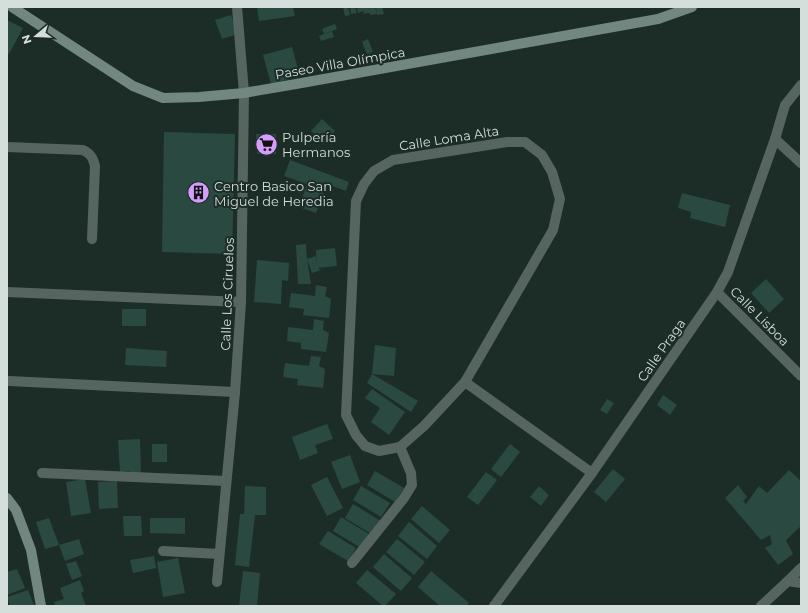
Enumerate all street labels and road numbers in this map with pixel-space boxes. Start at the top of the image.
street label: Paseo Villa Olímpica [274,44,406,82]
street label: Calle Loma Alta [398,122,500,154]
street label: Calle Los Ciruelos [217,237,237,351]
street label: Calle Lisboa [727,283,793,349]
street label: Calle Praga [634,316,688,384]

